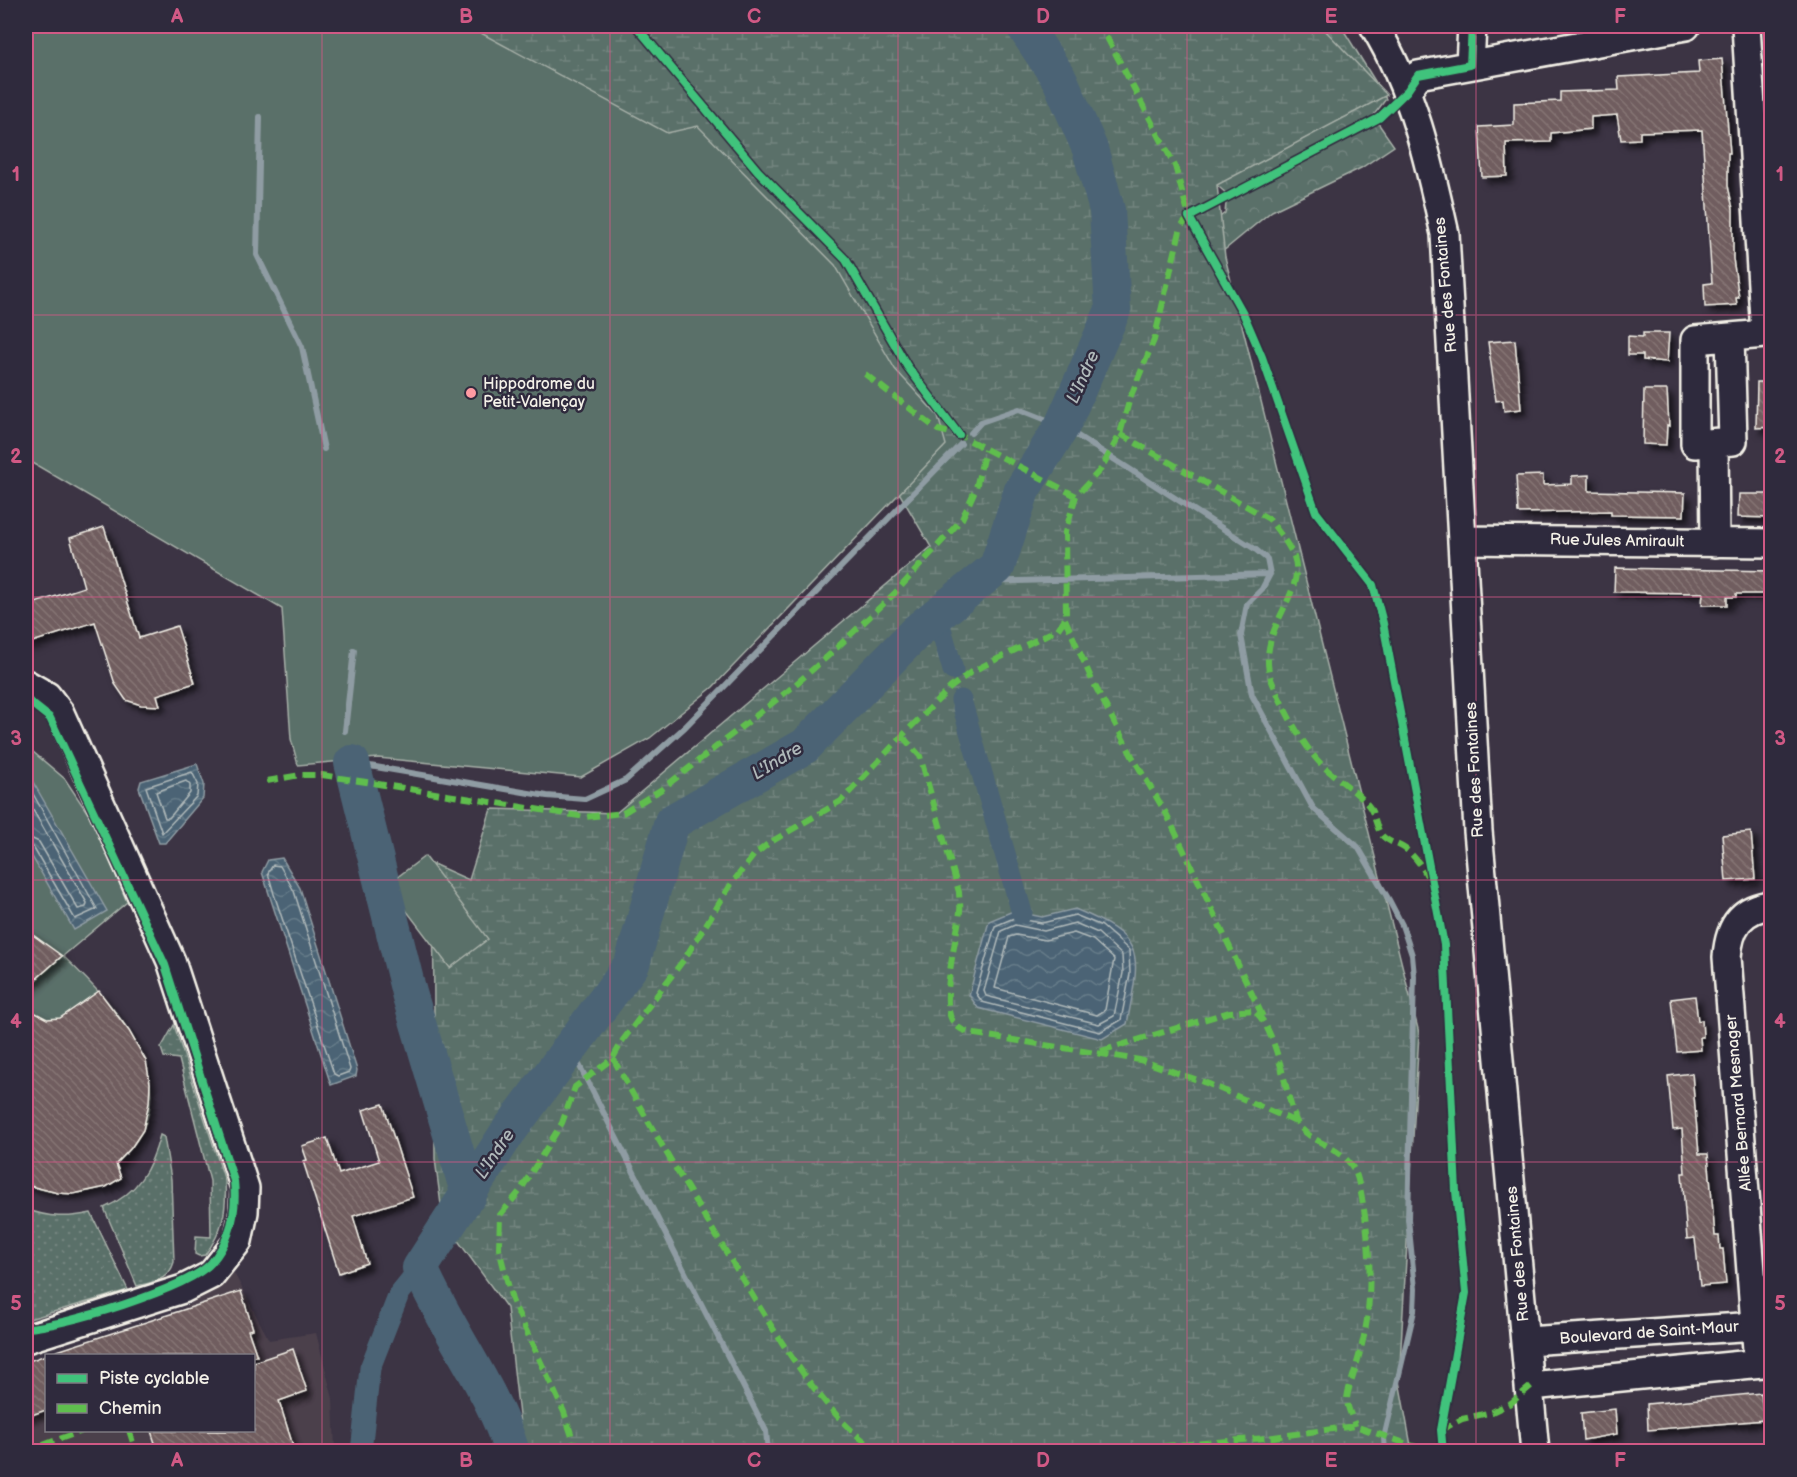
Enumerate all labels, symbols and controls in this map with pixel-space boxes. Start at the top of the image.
text: A [170,5,184,29]
text: B [459,5,473,29]
text: C [747,5,761,29]
text: D [1036,5,1050,29]
text: E [1325,5,1338,29]
text: F [1614,5,1626,29]
text: 1 [12,163,20,187]
text: 1 [1776,163,1784,187]
street label: Rue des Fontaines [1431,216,1461,353]
water label: L'Indre [1062,347,1104,407]
place label: Hippodrome du Petit-Valençay [483,375,595,412]
marker: Hippodrome du Petit-Valençay [464,386,478,400]
text: 2 [10,445,22,469]
text: 2 [1774,445,1786,469]
street label: Rue Jules Amirault [1550,530,1684,552]
street label: Rue des Fontaines [1462,702,1488,838]
text: 3 [10,727,22,751]
text: 3 [1774,727,1786,751]
water label: L'Indre [748,738,806,784]
text: 4 [10,1010,22,1034]
text: 4 [1774,1010,1786,1034]
street label: Allée Bernard Mesnager [1722,1014,1756,1192]
water label: L'Indre [471,1125,519,1183]
street label: Rue des Fontaines [1503,1185,1533,1322]
text: 5 [10,1292,22,1316]
text: 5 [1774,1292,1786,1316]
street label: Boulevard de Saint-Maur [1559,1317,1739,1349]
legend [45,1354,255,1432]
text: Piste cyclable [99,1368,210,1389]
text: Chemin [99,1398,162,1419]
text: A [170,1449,184,1473]
text: B [459,1449,473,1473]
text: C [747,1449,761,1473]
text: D [1036,1449,1050,1473]
text: E [1325,1449,1338,1473]
text: F [1614,1449,1626,1473]

